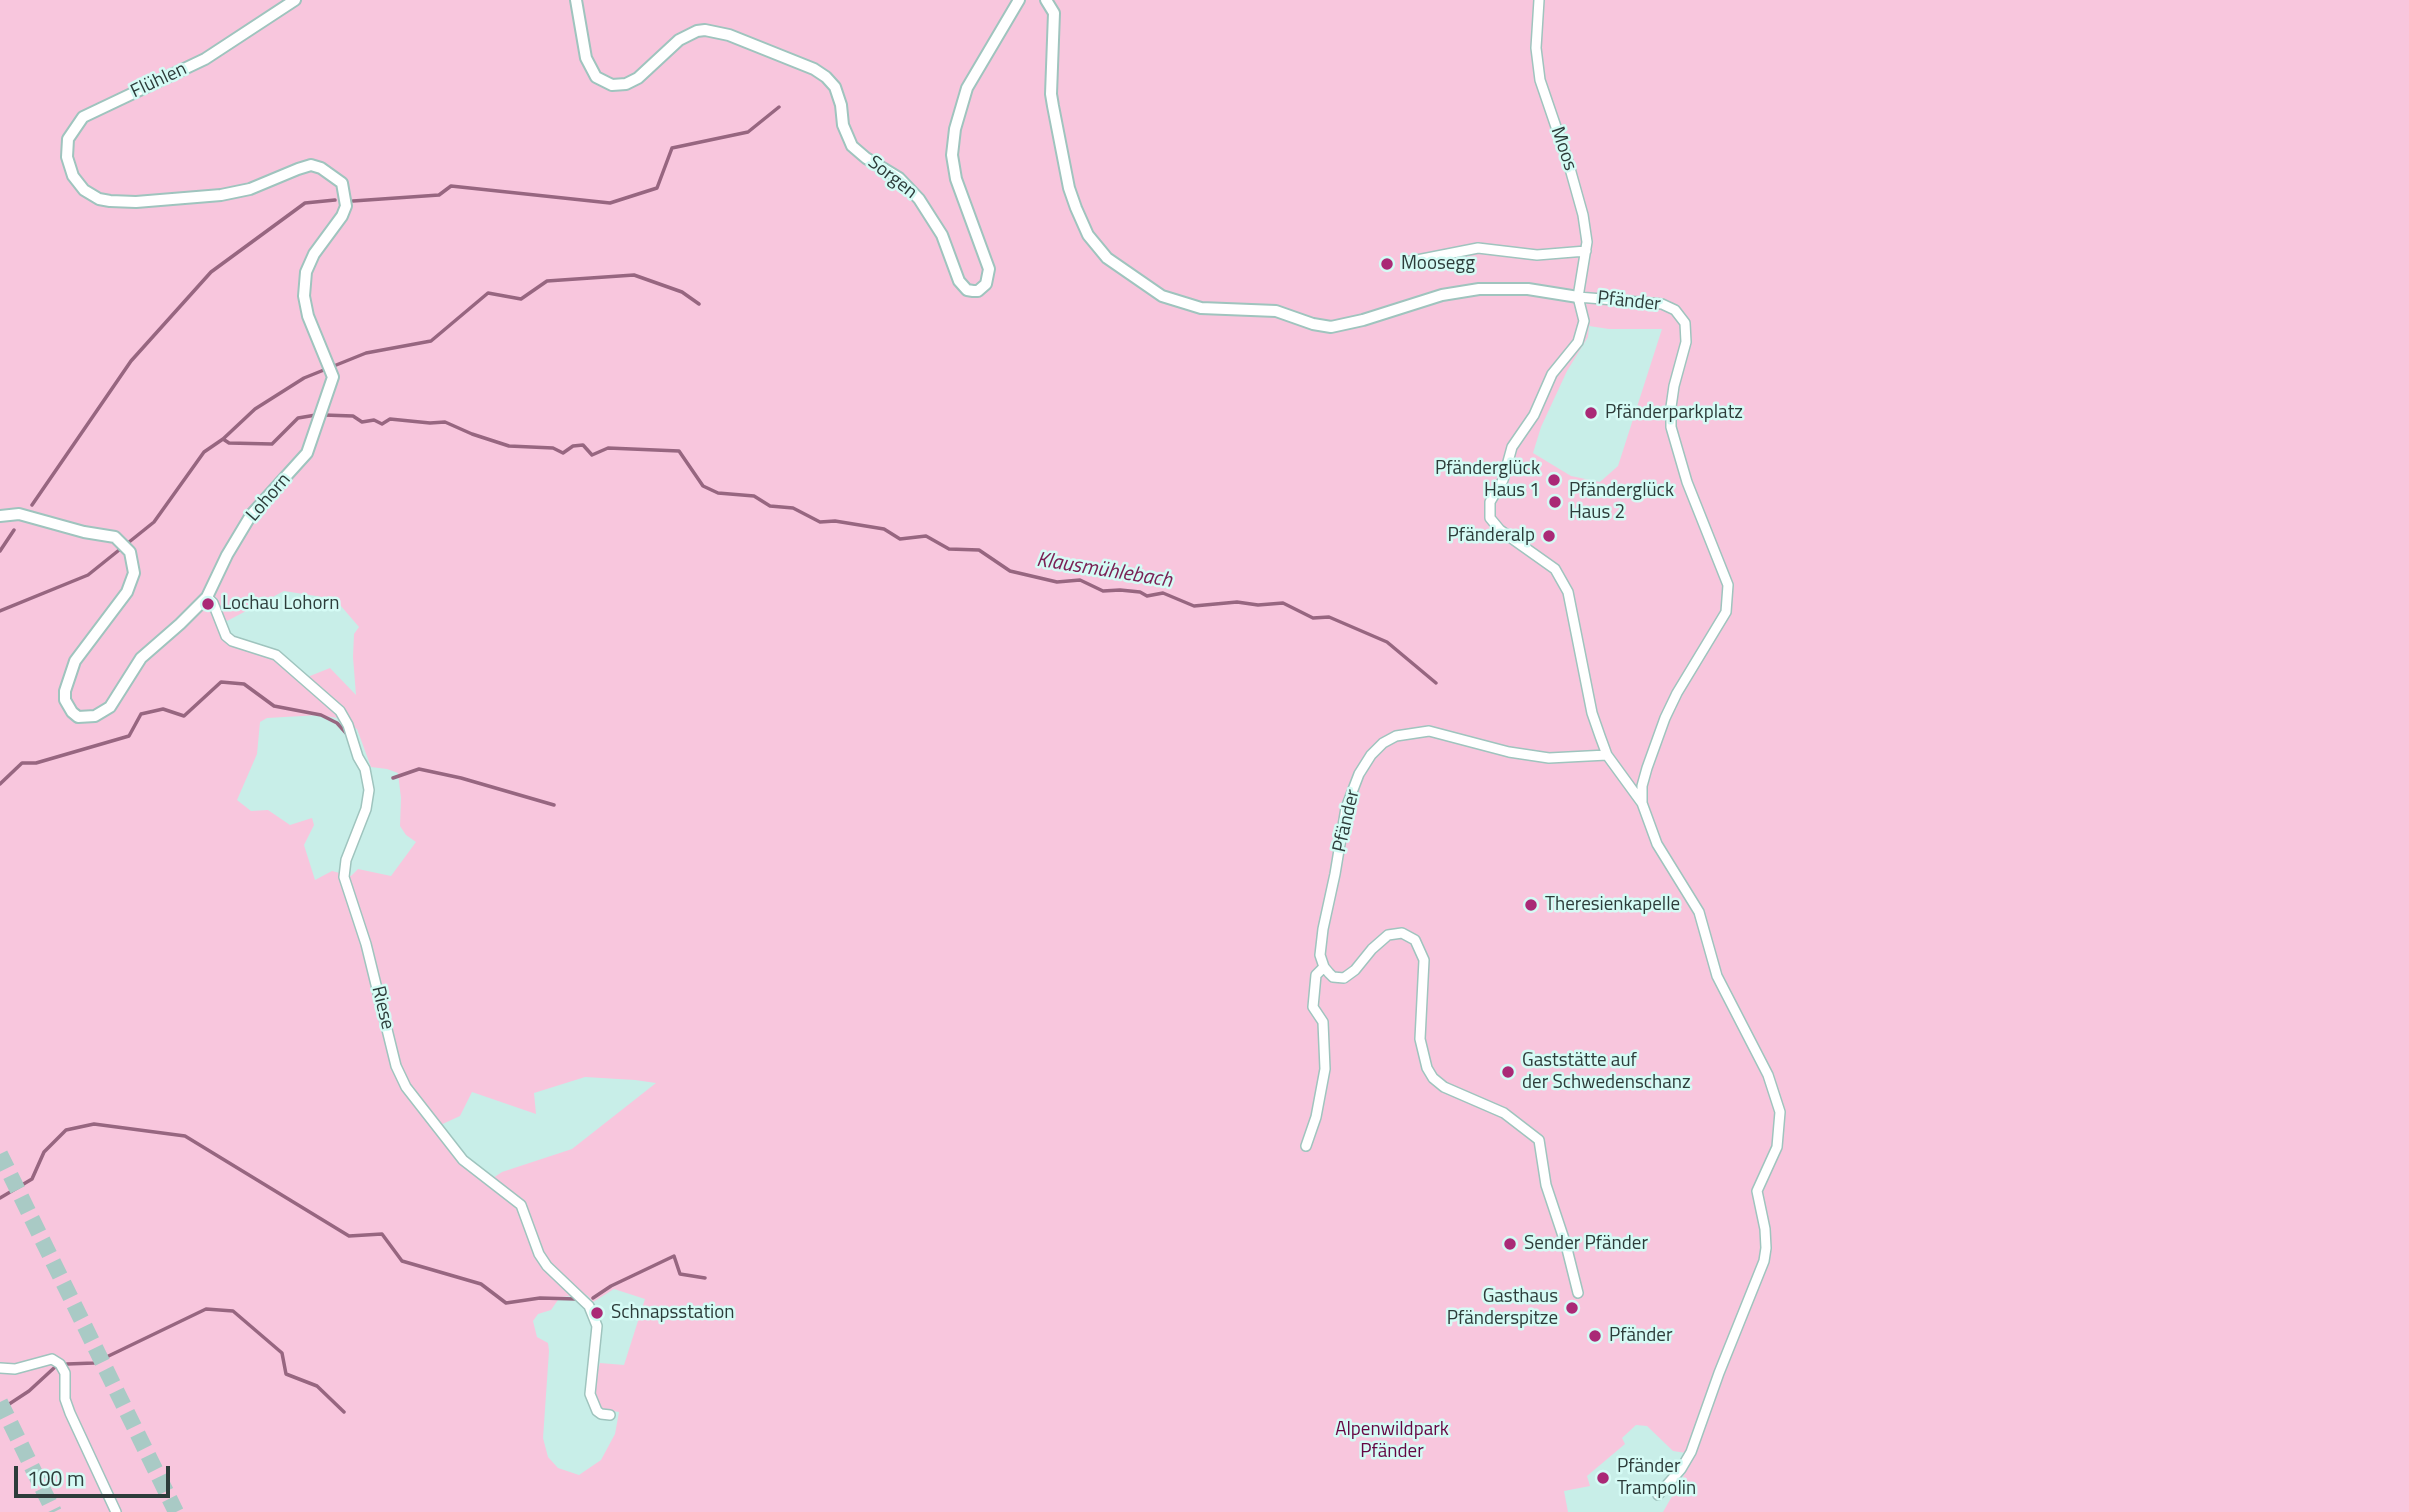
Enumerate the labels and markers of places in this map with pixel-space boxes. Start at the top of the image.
place label: Moosegg [1401,253,1475,275]
marker: Moosegg [1379,256,1395,272]
place label: Pfänderparkplatz [1605,402,1743,424]
marker: Pfänderparkplatz [1583,405,1599,421]
place label: Pfänderglück Haus 1 [1435,458,1540,502]
marker: Pfänderglück Haus 1 [1546,472,1562,488]
place label: Pfänderglück Haus 2 [1569,480,1674,524]
marker: Pfänderglück Haus 2 [1547,494,1563,510]
place label: Pfänderalp [1448,525,1535,547]
marker: Pfänderalp [1541,528,1557,544]
place label: Lochau Lohorn [222,593,339,615]
marker: Lochau Lohorn [200,596,216,612]
place label: Theresienkapelle [1545,894,1680,916]
marker: Theresienkapelle [1523,897,1539,913]
place label: Gaststätte auf der Schwedenschanz [1522,1050,1691,1094]
marker: Gaststätte auf der Schwedenschanz [1500,1064,1516,1080]
place label: Sender Pfänder [1524,1233,1648,1255]
marker: Sender Pfänder [1502,1236,1518,1252]
place label: Gasthaus Pfänderspitze [1447,1286,1558,1330]
marker: Gasthaus Pfänderspitze [1564,1300,1580,1316]
place label: Schnapsstation [611,1302,734,1324]
marker: Schnapsstation [589,1305,605,1321]
place label: Pfänder [1609,1325,1672,1347]
marker: Pfänder [1587,1328,1603,1344]
place label: Pfänder Trampolin [1617,1456,1696,1500]
marker: Pfänder Trampolin [1595,1470,1611,1486]

